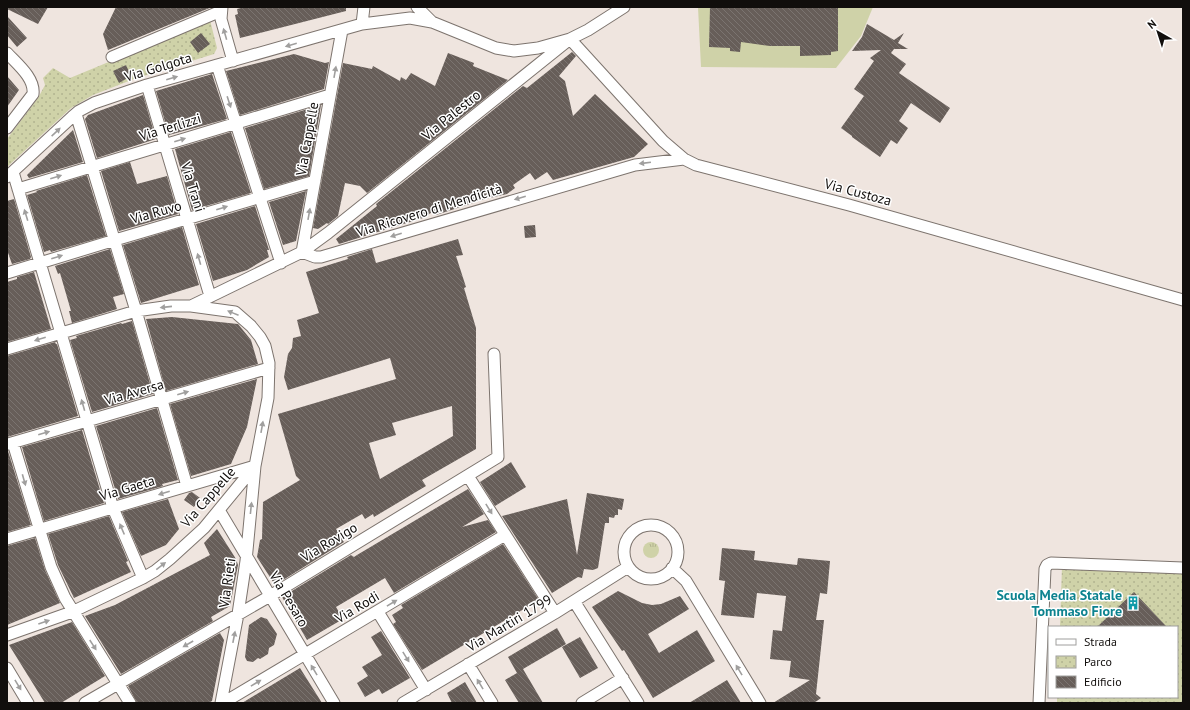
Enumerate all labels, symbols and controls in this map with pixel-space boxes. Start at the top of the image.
north arrow [1138,12,1178,52]
text: N [1144,17,1159,32]
one-way arrow [222,28,228,40]
one-way arrow [285,42,297,48]
street label: Via Golgota [121,48,194,86]
one-way arrow [332,66,338,78]
one-way arrow [166,75,178,81]
street label: Via Palestro [417,86,484,145]
one-way arrow [226,97,232,109]
street label: Via Cappelle [291,101,322,178]
street label: Via Terlizzi [136,109,203,145]
one-way arrow [51,127,61,137]
one-way arrow [174,137,186,143]
street label: Via Trani [177,159,209,214]
one-way arrow [639,160,651,166]
one-way arrow [50,174,62,180]
street label: Via Custoza [822,174,894,210]
street label: Via Ricovero di Mendicità [353,179,504,241]
one-way arrow [514,195,526,201]
street label: Via Ruvo [127,196,184,228]
one-way arrow [217,205,229,211]
one-way arrow [306,208,312,220]
one-way arrow [23,209,29,221]
one-way arrow [389,232,401,238]
one-way arrow [196,253,202,265]
one-way arrow [52,254,64,260]
one-way arrow [160,304,172,310]
one-way arrow [226,309,238,315]
one-way arrow [34,336,46,342]
street label: Via Aversa [101,375,166,409]
one-way arrow [177,390,189,396]
one-way arrow [80,399,86,411]
one-way arrow [259,421,265,434]
one-way arrow [39,430,51,436]
street label: Via Cappelle [176,463,239,532]
street label: Via Gaeta [96,471,157,505]
one-way arrow [21,474,27,486]
one-way arrow [158,490,170,496]
one-way arrow [248,502,254,514]
one-way arrow [485,504,493,514]
street label: Via Rovigo [297,518,361,566]
one-way arrow [119,524,125,535]
street label: Via Rieti [214,557,239,610]
one-way arrow [155,562,166,570]
street label: Via Pesaro [265,567,313,630]
place label: Scuola Media Statale Tommaso Fiore [996,586,1122,620]
street label: Via Rodi [331,587,383,628]
street label: Via Martiri 1799 [462,590,555,656]
building icon: Scuola Media Statale Tommaso Fiore [1125,595,1141,611]
one-way arrow [387,599,397,607]
one-way arrow [38,619,50,625]
legend [1048,626,1178,698]
one-way arrow [231,631,237,643]
text: Strada [1084,634,1117,649]
one-way arrow [90,639,97,651]
one-way arrow [182,640,194,647]
one-way arrow [402,652,410,662]
text: Parco [1084,654,1112,669]
one-way arrow [310,664,317,676]
one-way arrow [736,664,743,676]
text: Edificio [1084,674,1122,689]
one-way arrow [477,678,484,690]
one-way arrow [14,679,21,691]
one-way arrow [250,680,262,687]

